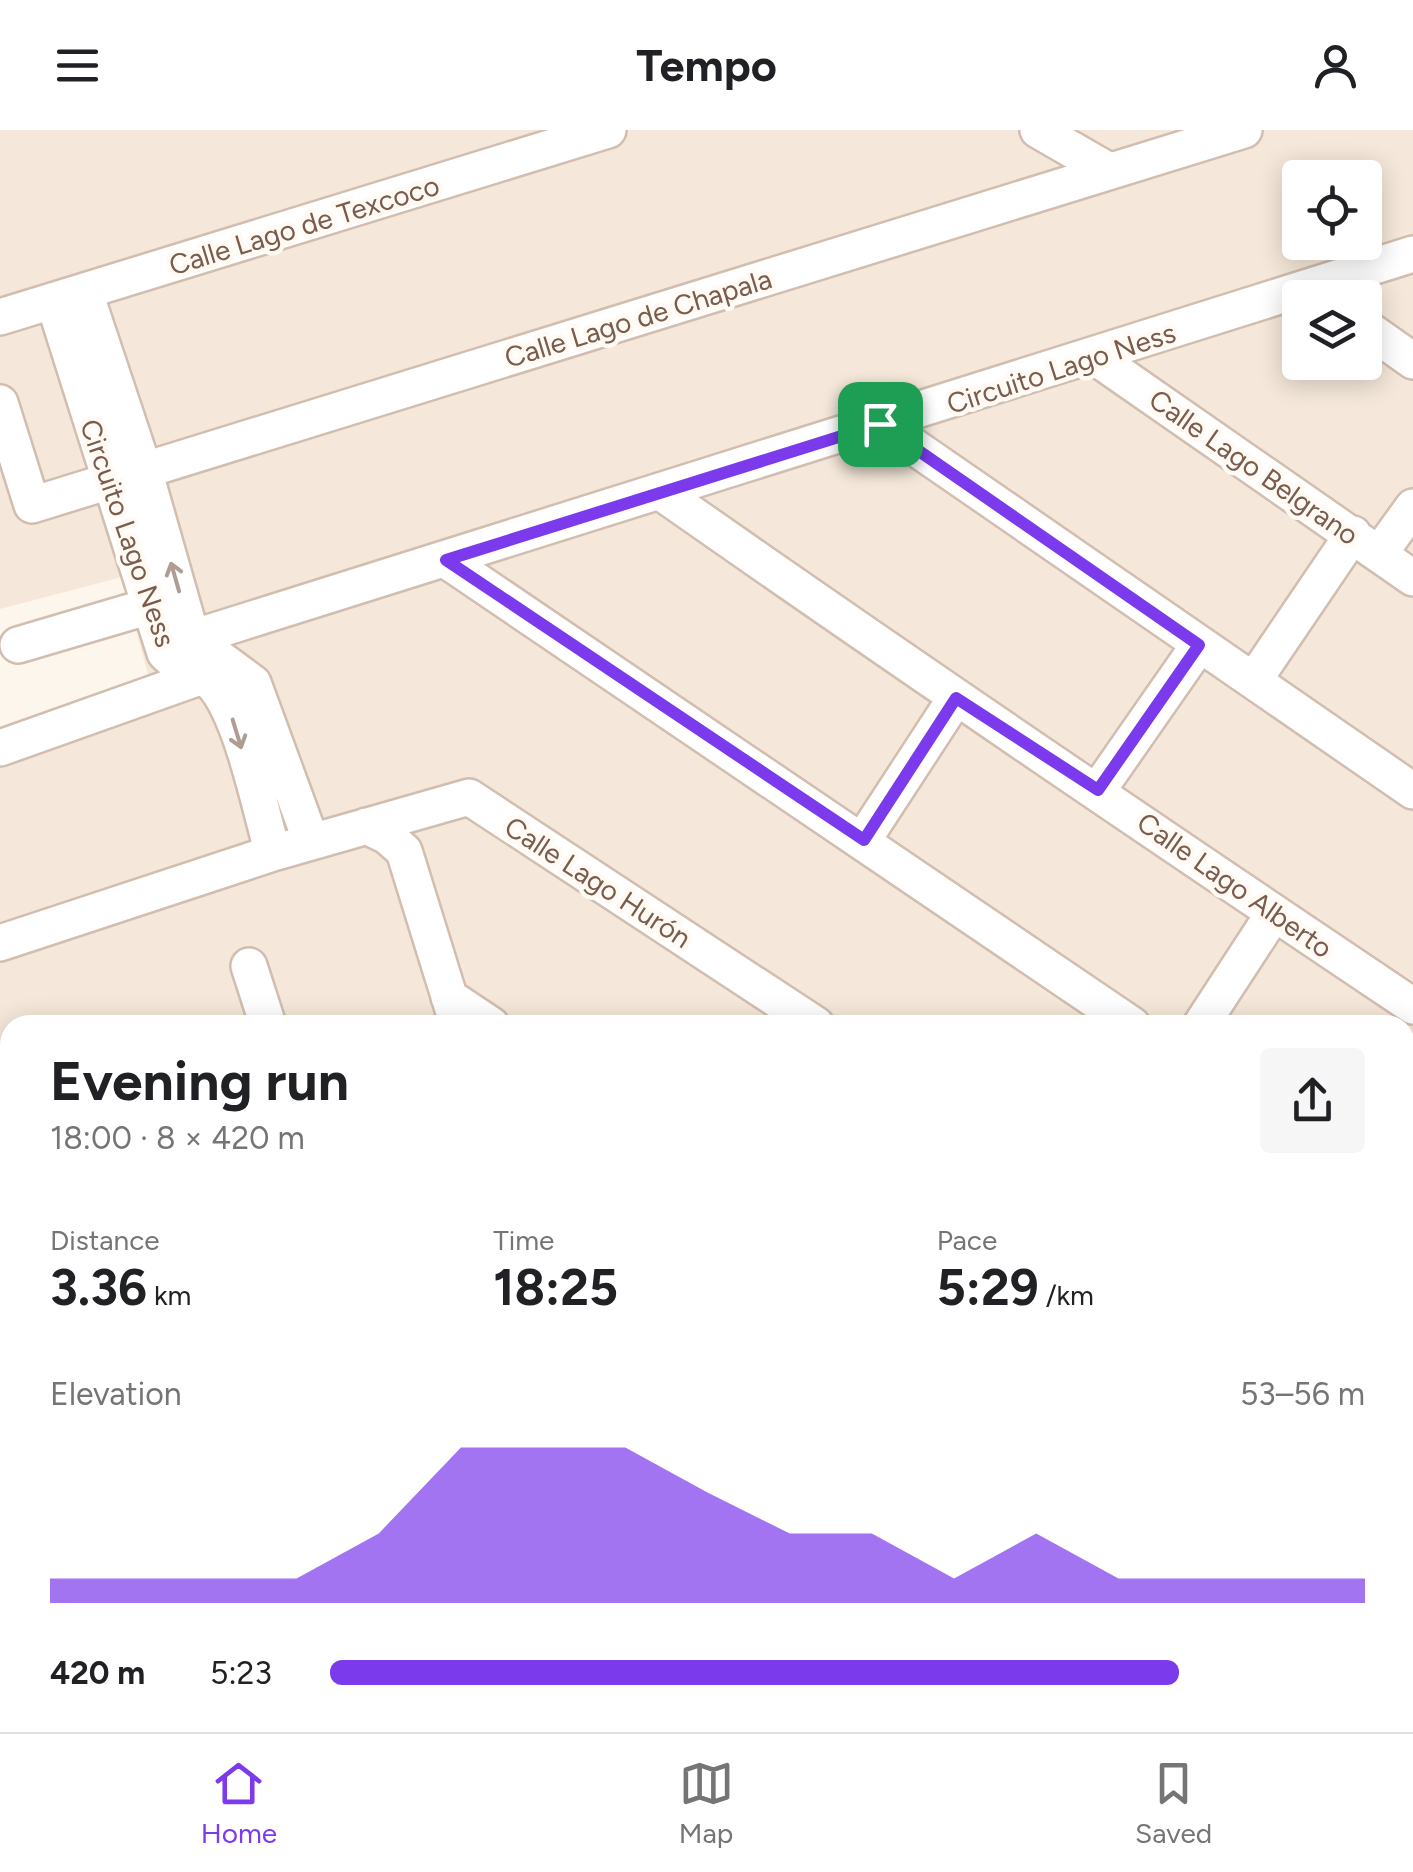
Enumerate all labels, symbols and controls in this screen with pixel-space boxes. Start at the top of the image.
icon: menu [50,38,105,93]
text: Tempo [636,38,777,92]
icon: person [1308,38,1363,93]
map controls [1282,160,1382,380]
button: locate [1282,160,1382,260]
street label: Calle Lago de Texcoco [165,168,443,282]
street label: Calle Lago de Chapala [500,261,776,375]
button: layers [1282,280,1382,380]
street label: Circuito Lago Ness [942,315,1180,421]
pin [838,382,923,467]
street label: Calle Lago Belgrano [1143,382,1365,552]
icon: arrive [853,397,908,452]
street label: Circuito Lago Ness [73,415,183,651]
one-way arrow [164,562,183,593]
one-way arrow [229,718,247,749]
street label: Calle Lago Alberto [1131,805,1339,965]
street label: Calle Lago Hurón [498,809,698,955]
text: Evening run [50,1048,349,1114]
button: share [1260,1048,1365,1153]
text: 18:00 · 8 × 420 m [50,1119,305,1157]
text: Distance [50,1223,160,1257]
text: Time [493,1223,554,1257]
text: Pace [937,1223,997,1257]
text: 3.36 [50,1257,147,1318]
text: 18:25 [493,1257,618,1318]
text: 5:29 [937,1257,1039,1318]
text: km [147,1278,191,1312]
text: /km [1039,1278,1094,1312]
text: Elevation [50,1375,182,1413]
text: 53–56 m [1240,1375,1365,1413]
text: 420 m [50,1654,145,1692]
text: 5:23 [210,1654,272,1692]
tab: Home [201,1756,277,1850]
tab: Map [679,1756,734,1850]
tab: Saved [1135,1756,1212,1850]

